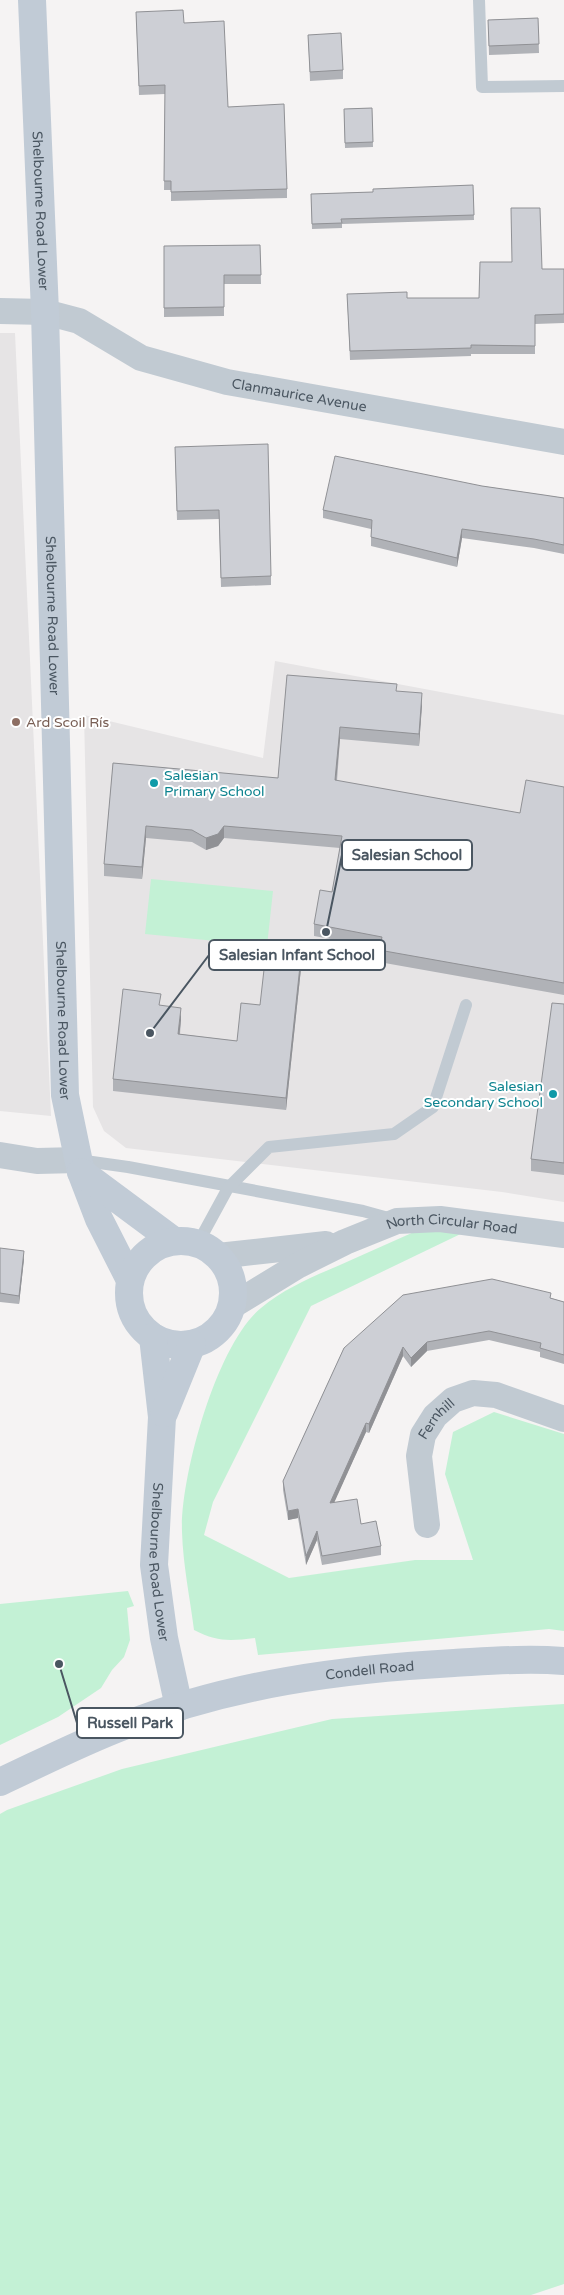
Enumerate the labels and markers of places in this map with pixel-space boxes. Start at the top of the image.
place label: Ard Scoil Rís [26,714,110,731]
marker: Ard Scoil Rís [10,716,22,728]
place label: Salesian Primary School [164,767,265,800]
marker: Salesian Primary School [148,777,160,789]
callout: Salesian School [342,840,472,870]
callout: Salesian Infant School [209,940,385,970]
place label: Salesian Secondary School [424,1078,543,1111]
marker: Salesian Secondary School [547,1088,559,1100]
callout: Russell Park [77,1708,183,1738]

